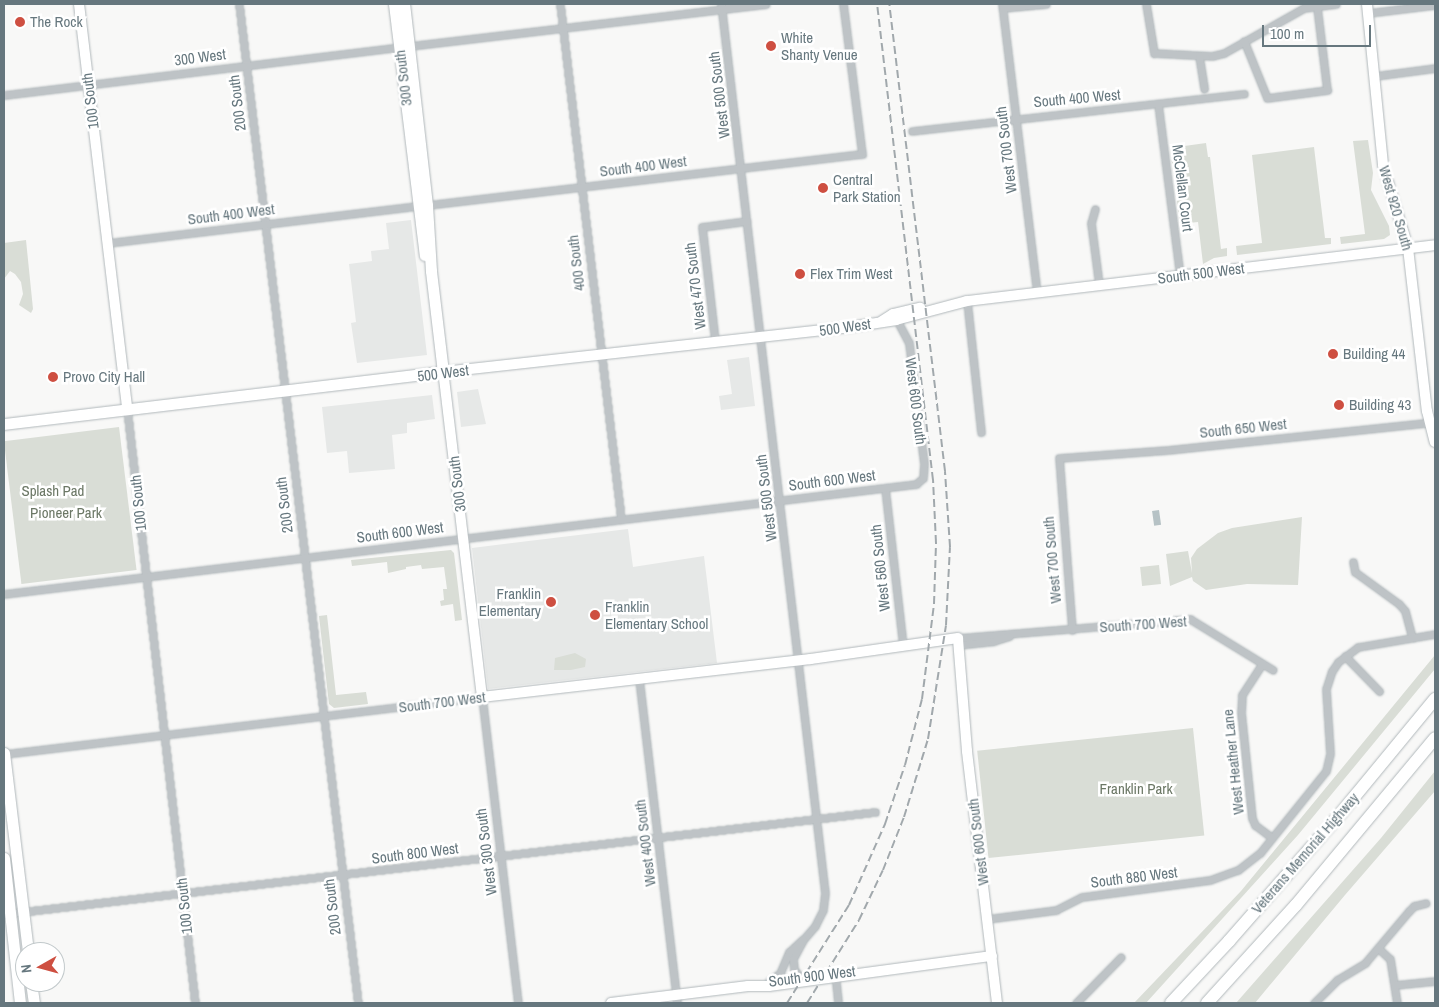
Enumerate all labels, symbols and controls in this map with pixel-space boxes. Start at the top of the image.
place label: The Rock [30,13,83,31]
scale bar [1264,15,1373,47]
marker: The Rock [14,16,26,28]
text: 100 m [1270,23,1304,44]
place label: White Shanty Venue [781,28,858,63]
marker: White Shanty Venue [765,40,777,52]
street label: 300 West [173,45,227,69]
street label: 300 South [391,49,415,107]
street label: West 500 South [705,51,733,139]
street label: 100 South [78,72,102,130]
street label: 200 South [225,74,249,132]
street label: South 400 West [1033,85,1121,111]
street label: West 700 South [992,106,1020,194]
street label: McClellan Court [1169,143,1197,233]
street label: South 400 West [599,152,687,180]
street label: West 920 South [1375,164,1417,252]
place label: Central Park Station [833,170,901,205]
marker: Central Park Station [817,182,829,194]
street label: South 400 West [187,200,275,228]
street label: 400 South [564,234,588,292]
street label: West 470 South [681,242,709,330]
street label: South 500 West [1157,259,1245,287]
place label: Flex Trim West [810,265,893,283]
marker: Flex Trim West [794,268,806,280]
street label: 500 West [818,314,872,340]
place label: Building 44 [1343,345,1405,363]
marker: Building 44 [1327,348,1339,360]
street label: West 600 South [902,357,930,445]
street label: 500 West [416,361,470,385]
place label: Provo City Hall [63,368,145,386]
marker: Provo City Hall [47,371,59,383]
place label: Building 43 [1349,396,1411,414]
marker: Building 43 [1333,399,1345,411]
street label: South 650 West [1199,414,1287,442]
street label: West 500 South [752,454,780,542]
street label: 300 South [445,455,469,513]
street label: South 600 West [788,466,876,494]
street label: 100 South [126,474,150,532]
street label: 200 South [272,476,296,534]
park label: Splash Pad [22,482,84,500]
park label: Pioneer Park [30,504,102,522]
street label: West 700 South [1039,516,1065,604]
street label: South 600 West [356,518,444,546]
street label: West 560 South [866,524,894,612]
place label: Franklin Elementary [479,584,541,619]
marker: Franklin Elementary [545,596,557,608]
place label: Franklin Elementary School [605,597,708,632]
marker: Franklin Elementary School [589,609,601,621]
street label: South 700 West [1099,612,1187,636]
street label: South 700 West [398,688,486,716]
street label: West Heather Lane [1219,708,1247,816]
park label: Franklin Park [1099,780,1173,798]
street label: Veterans Memorial Highway [1248,789,1362,917]
street label: West 600 South [964,798,992,886]
street label: West 400 South [631,799,659,887]
street label: West 300 South [472,808,500,896]
street label: South 800 West [371,839,459,867]
street label: South 880 West [1090,863,1178,891]
street label: 100 South [172,877,196,935]
street label: 200 South [320,878,344,936]
north arrow [15,942,65,992]
street label: South 900 West [768,962,856,990]
text: N [17,963,36,974]

